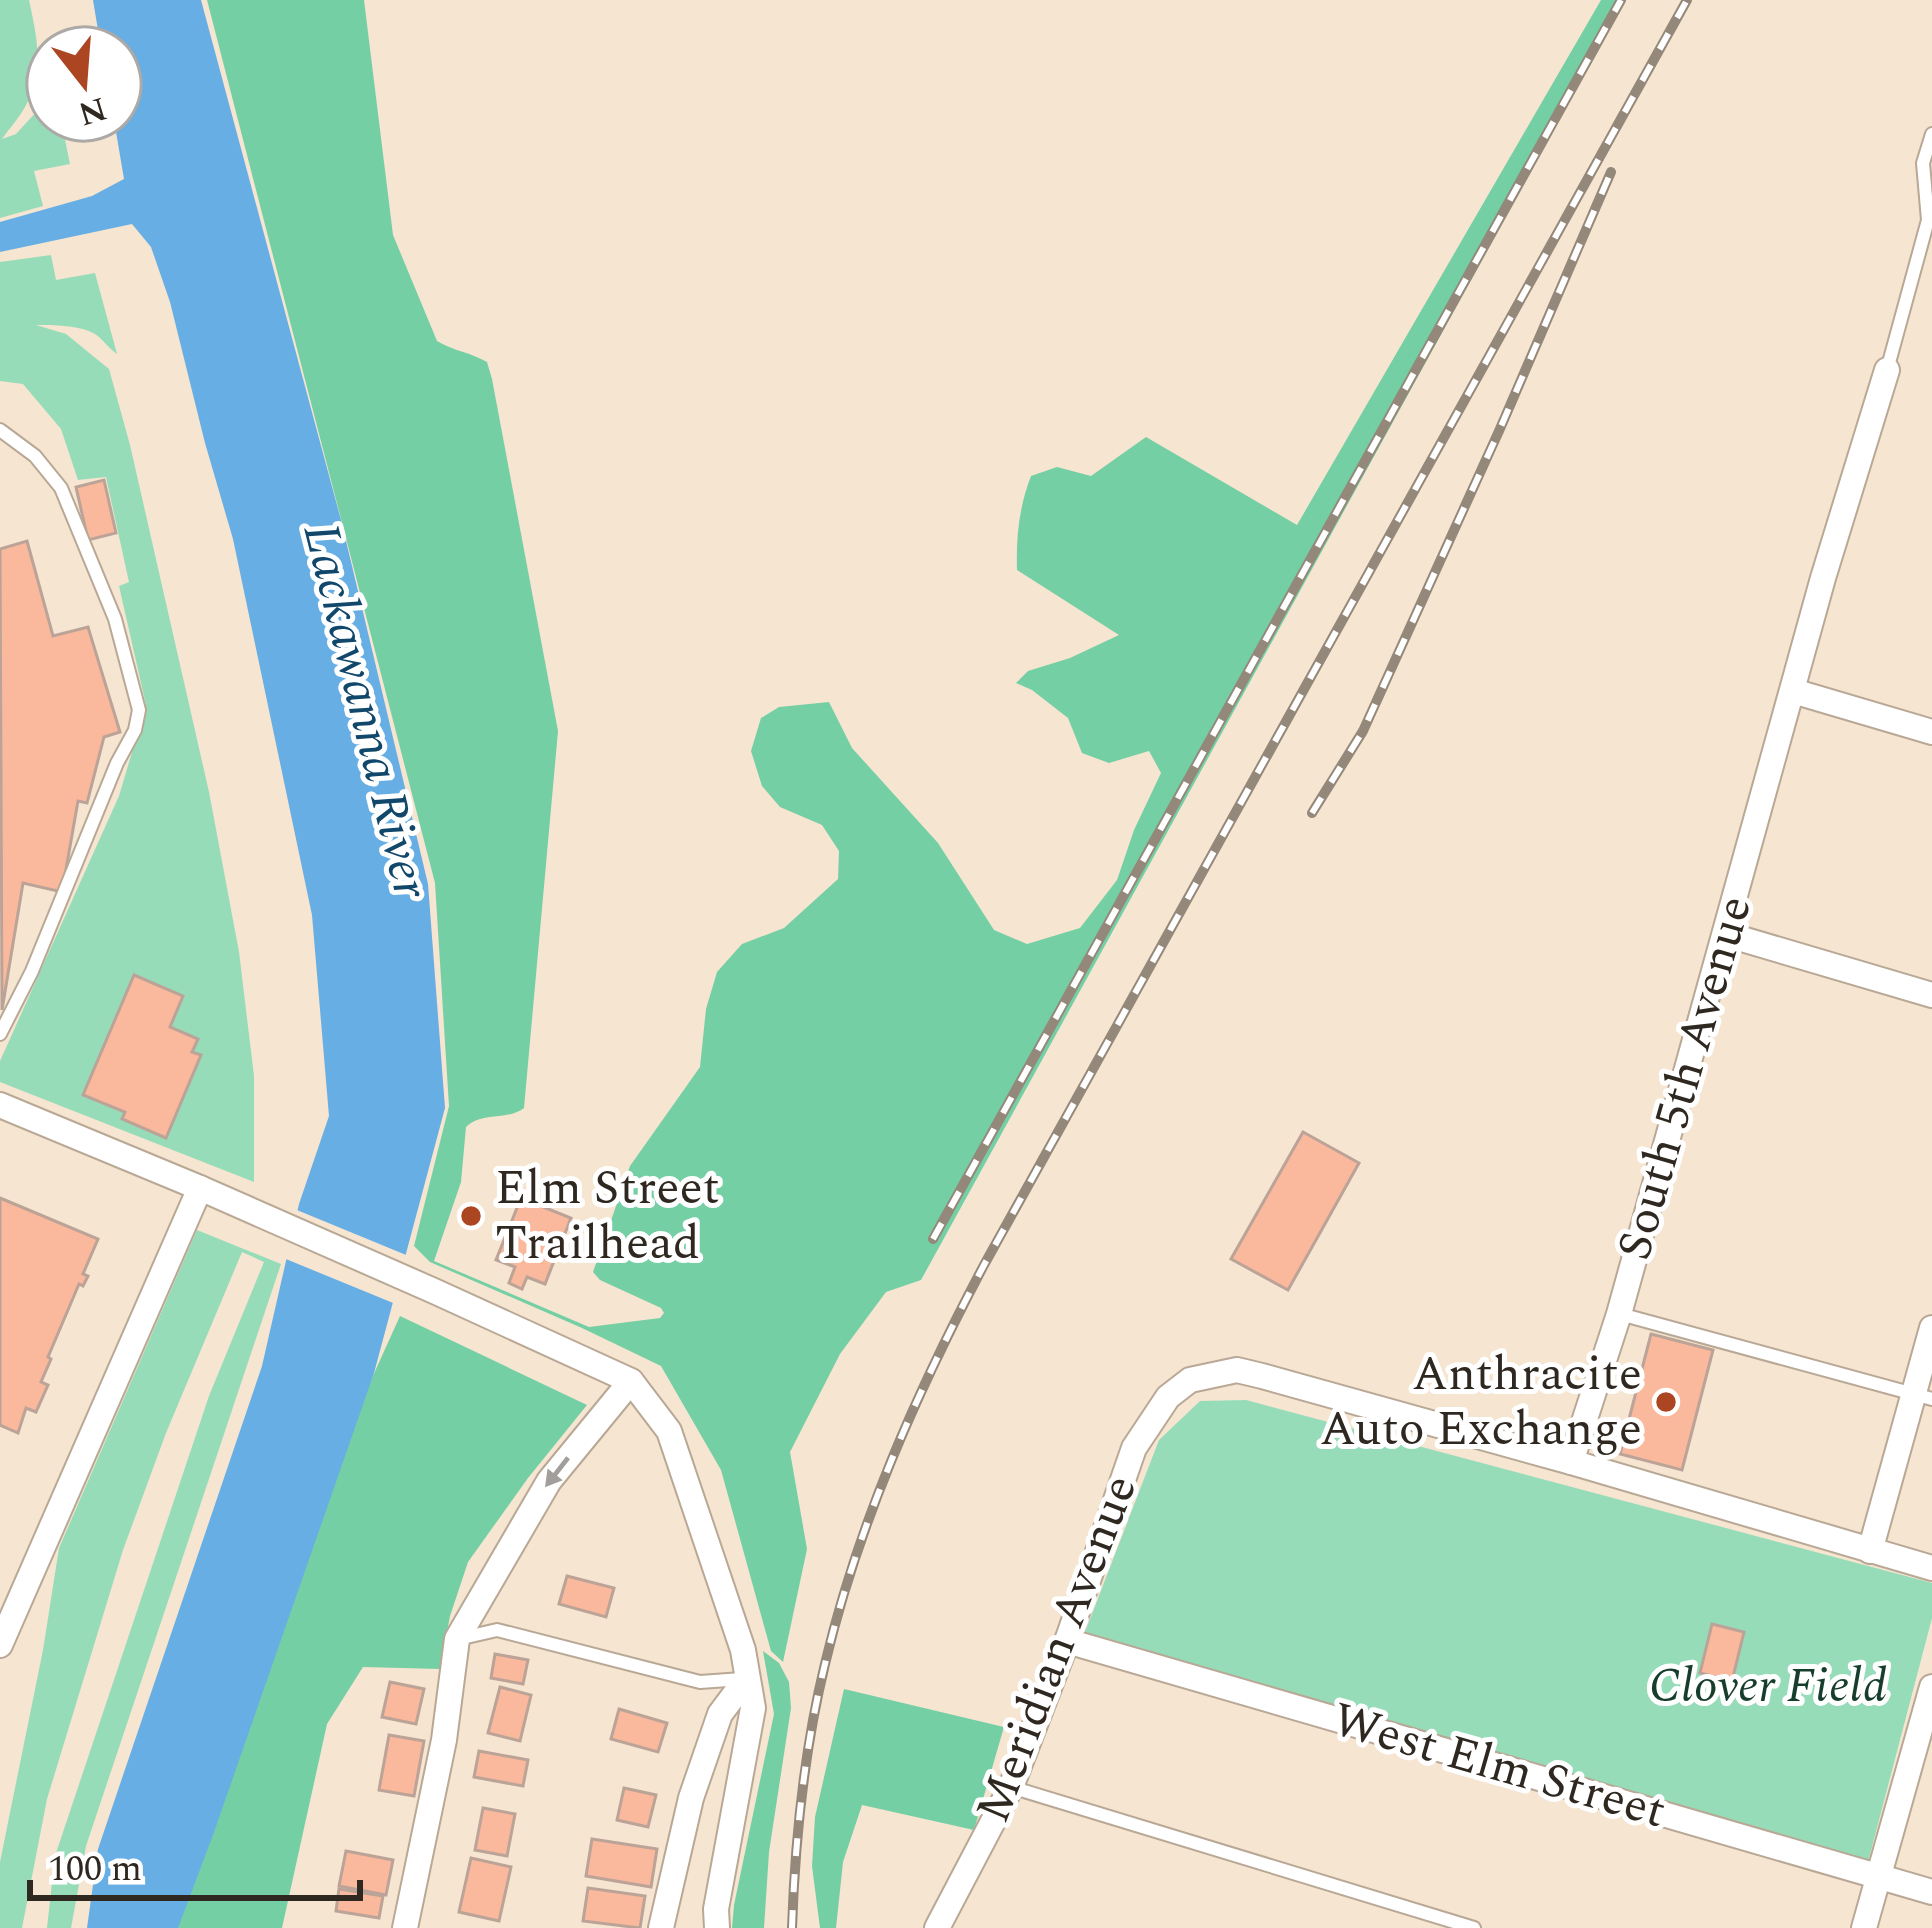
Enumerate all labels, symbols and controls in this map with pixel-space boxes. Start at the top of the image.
north arrow [24,24,144,144]
text: N [72,83,112,139]
water label: Lackawanna River [281,515,449,907]
street label: South 5th Avenue [1598,887,1772,1269]
place label: Elm Street Trailhead [495,1152,720,1280]
marker: Elm Street Trailhead [458,1203,484,1229]
place label: Anthracite Auto Exchange [1320,1338,1642,1466]
marker: Anthracite Auto Exchange [1653,1389,1679,1415]
one-way arrow [546,1456,570,1488]
street label: Meridian Avenue [957,1465,1157,1833]
park label: Clover Field [1649,1650,1887,1723]
street label: West Elm Street [1324,1684,1674,1848]
scale bar [30,1826,360,1900]
text: 100 m [48,1842,142,1897]

